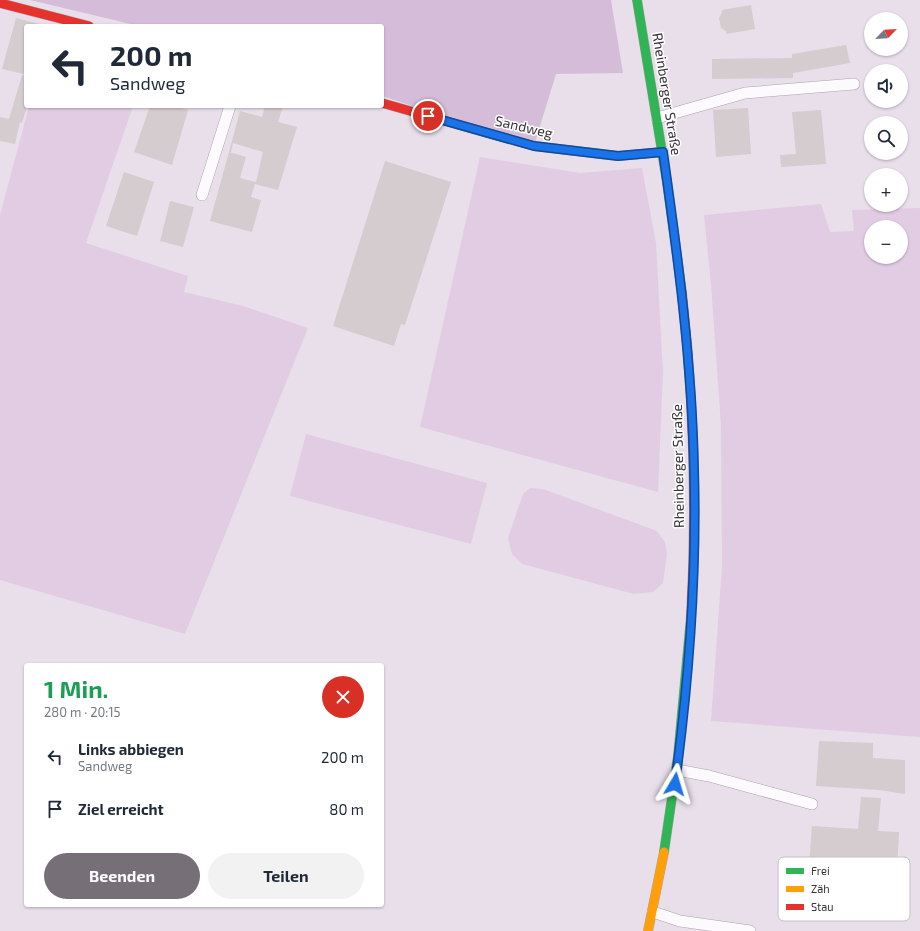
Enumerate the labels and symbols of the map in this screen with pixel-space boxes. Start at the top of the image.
north arrow [864,12,908,56]
street label: Rheinberger Straße [649,31,686,157]
pin [411,99,445,133]
street label: Sandweg [494,112,555,141]
street label: Rheinberger Straße [668,404,687,528]
position arrow [654,763,696,805]
legend [778,857,910,921]
text: Frei [811,864,830,877]
text: Zäh [811,882,830,895]
text: Stau [811,900,834,913]

